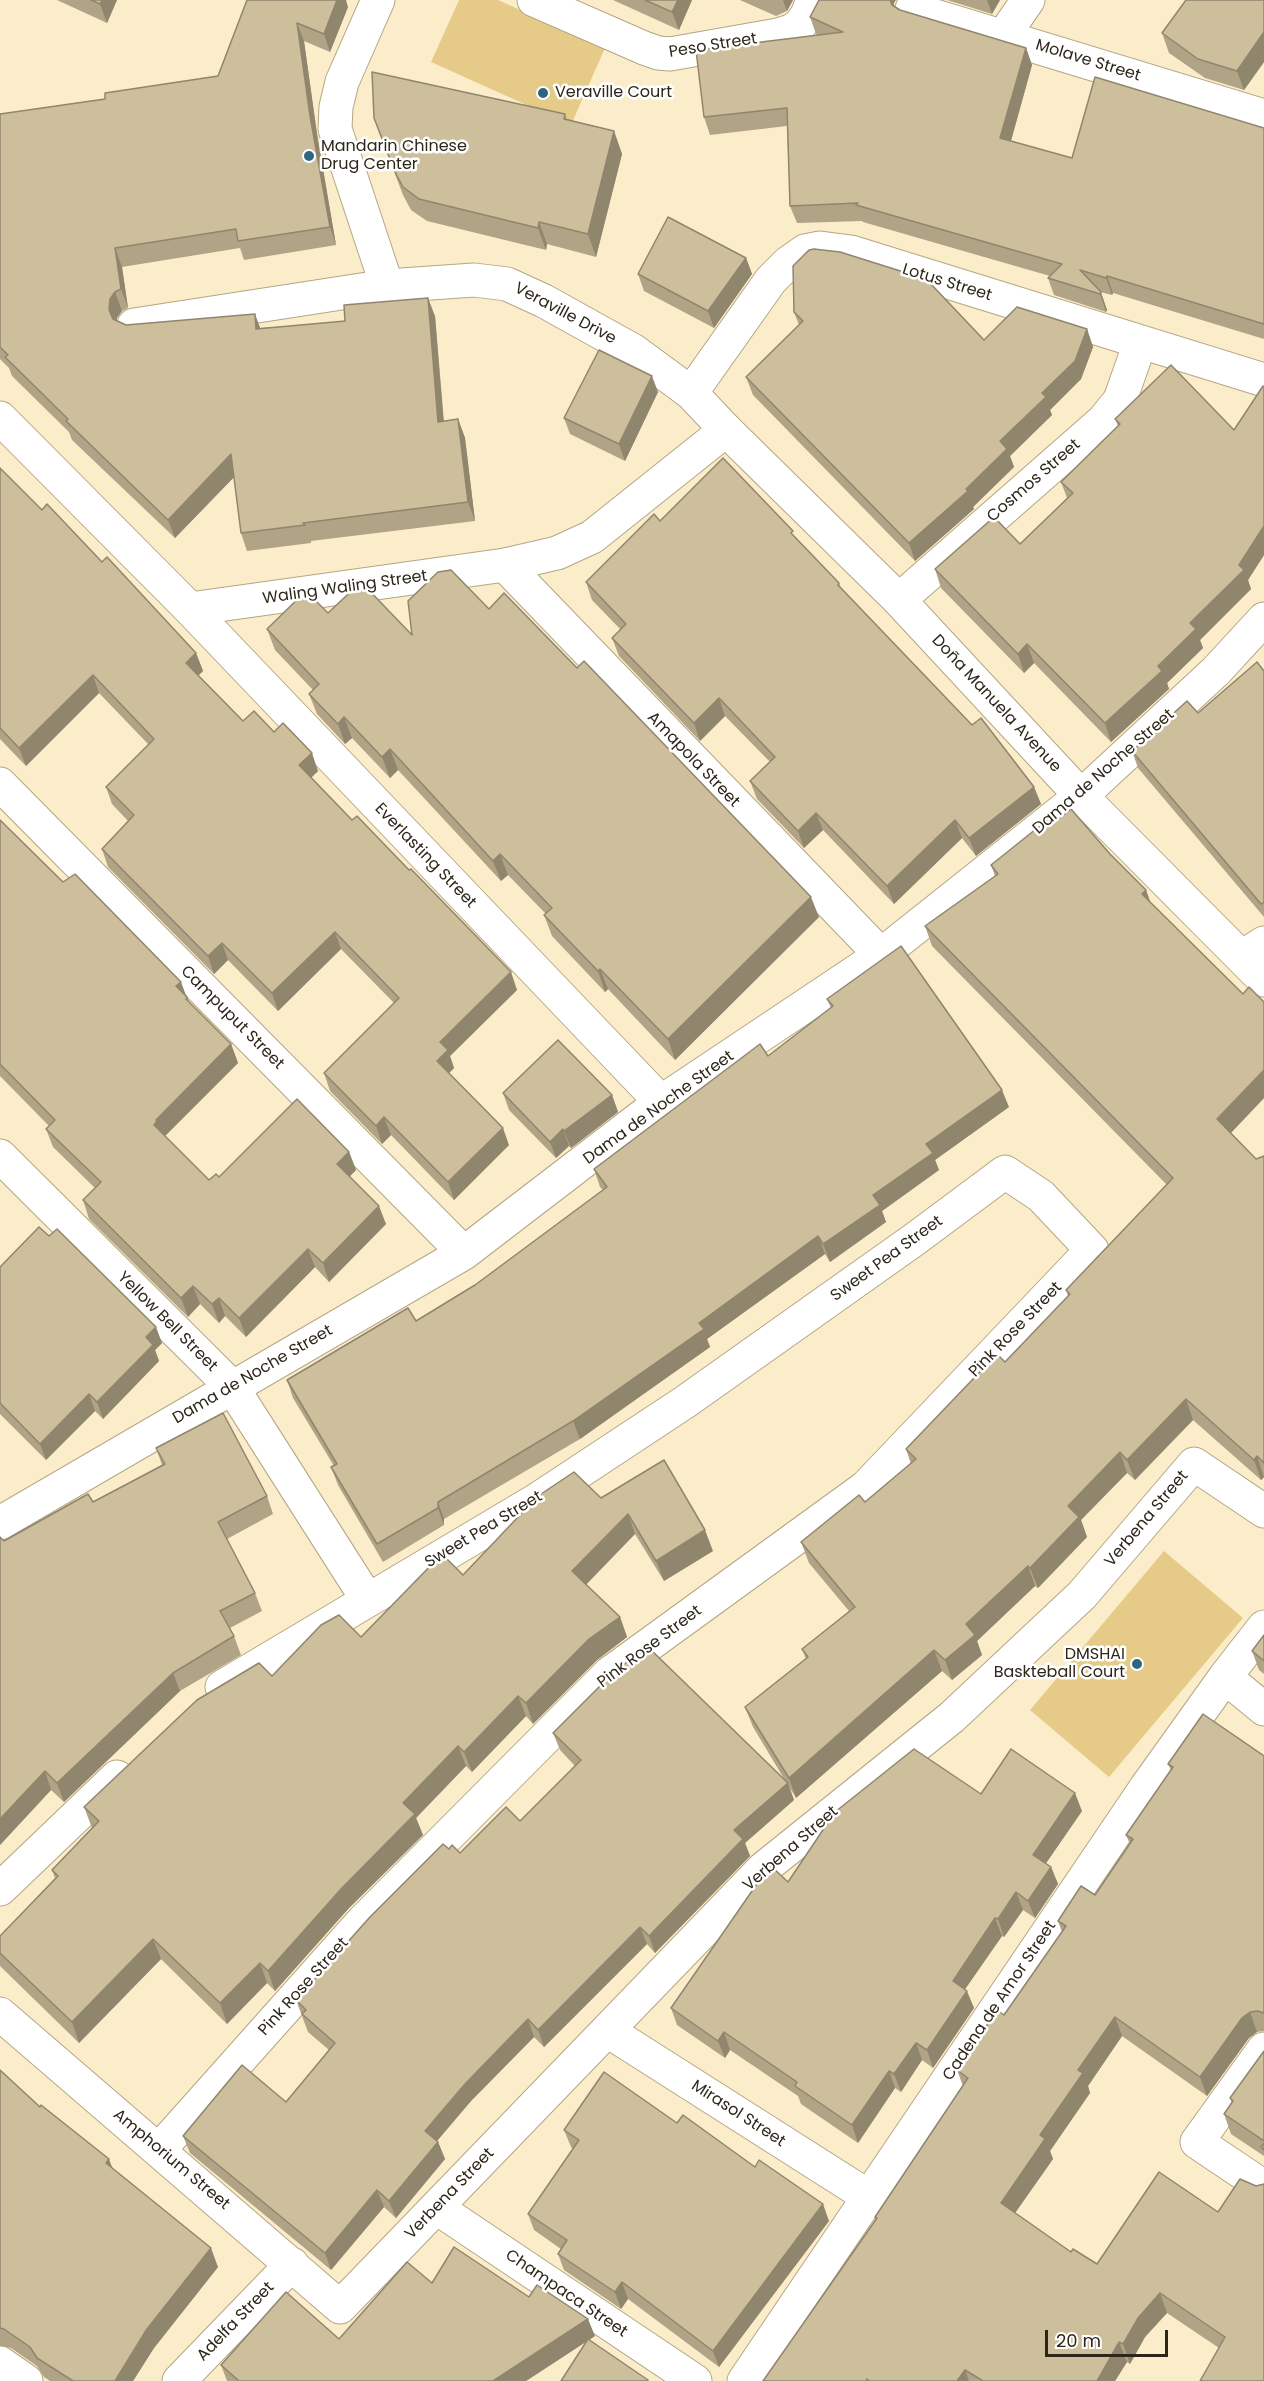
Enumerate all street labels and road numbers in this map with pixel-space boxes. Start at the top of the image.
street label: Peso Street [668,30,758,62]
street label: Molave Street [1033,36,1143,86]
street label: Lotus Street [900,260,994,306]
street label: Veraville Drive [511,279,619,349]
street label: Cosmos Street [984,435,1084,527]
street label: Waling Waling Street [261,567,429,609]
street label: Doña Manuela Avenue [927,631,1065,777]
street label: Dama de Noche Street [1029,705,1179,839]
street label: Amapola Street [643,708,743,812]
street label: Everlasting Street [370,800,480,912]
street label: Campuput Street [176,962,288,1074]
street label: Dama de Noche Street [580,1047,738,1169]
street label: Sweet Pea Street [827,1212,947,1306]
street label: Yellow Bell Street [113,1268,221,1376]
street label: Pink Rose Street [966,1278,1066,1382]
street label: Dama de Noche Street [170,1321,336,1429]
street label: Verbena Street [1101,1467,1193,1571]
street label: Sweet Pea Street [422,1487,546,1573]
street label: Pink Rose Street [594,1602,706,1692]
street label: Verbena Street [740,1803,842,1895]
street label: Cadena de Amor Street [939,1917,1061,2085]
street label: Pink Rose Street [255,1934,353,2040]
street label: Mirasol Street [687,2076,789,2152]
street label: Amphorium Street [109,2106,233,2214]
street label: Verbena Street [402,2144,498,2244]
street label: Champaca Street [501,2246,631,2342]
street label: Adelfa Street [193,2278,279,2366]

